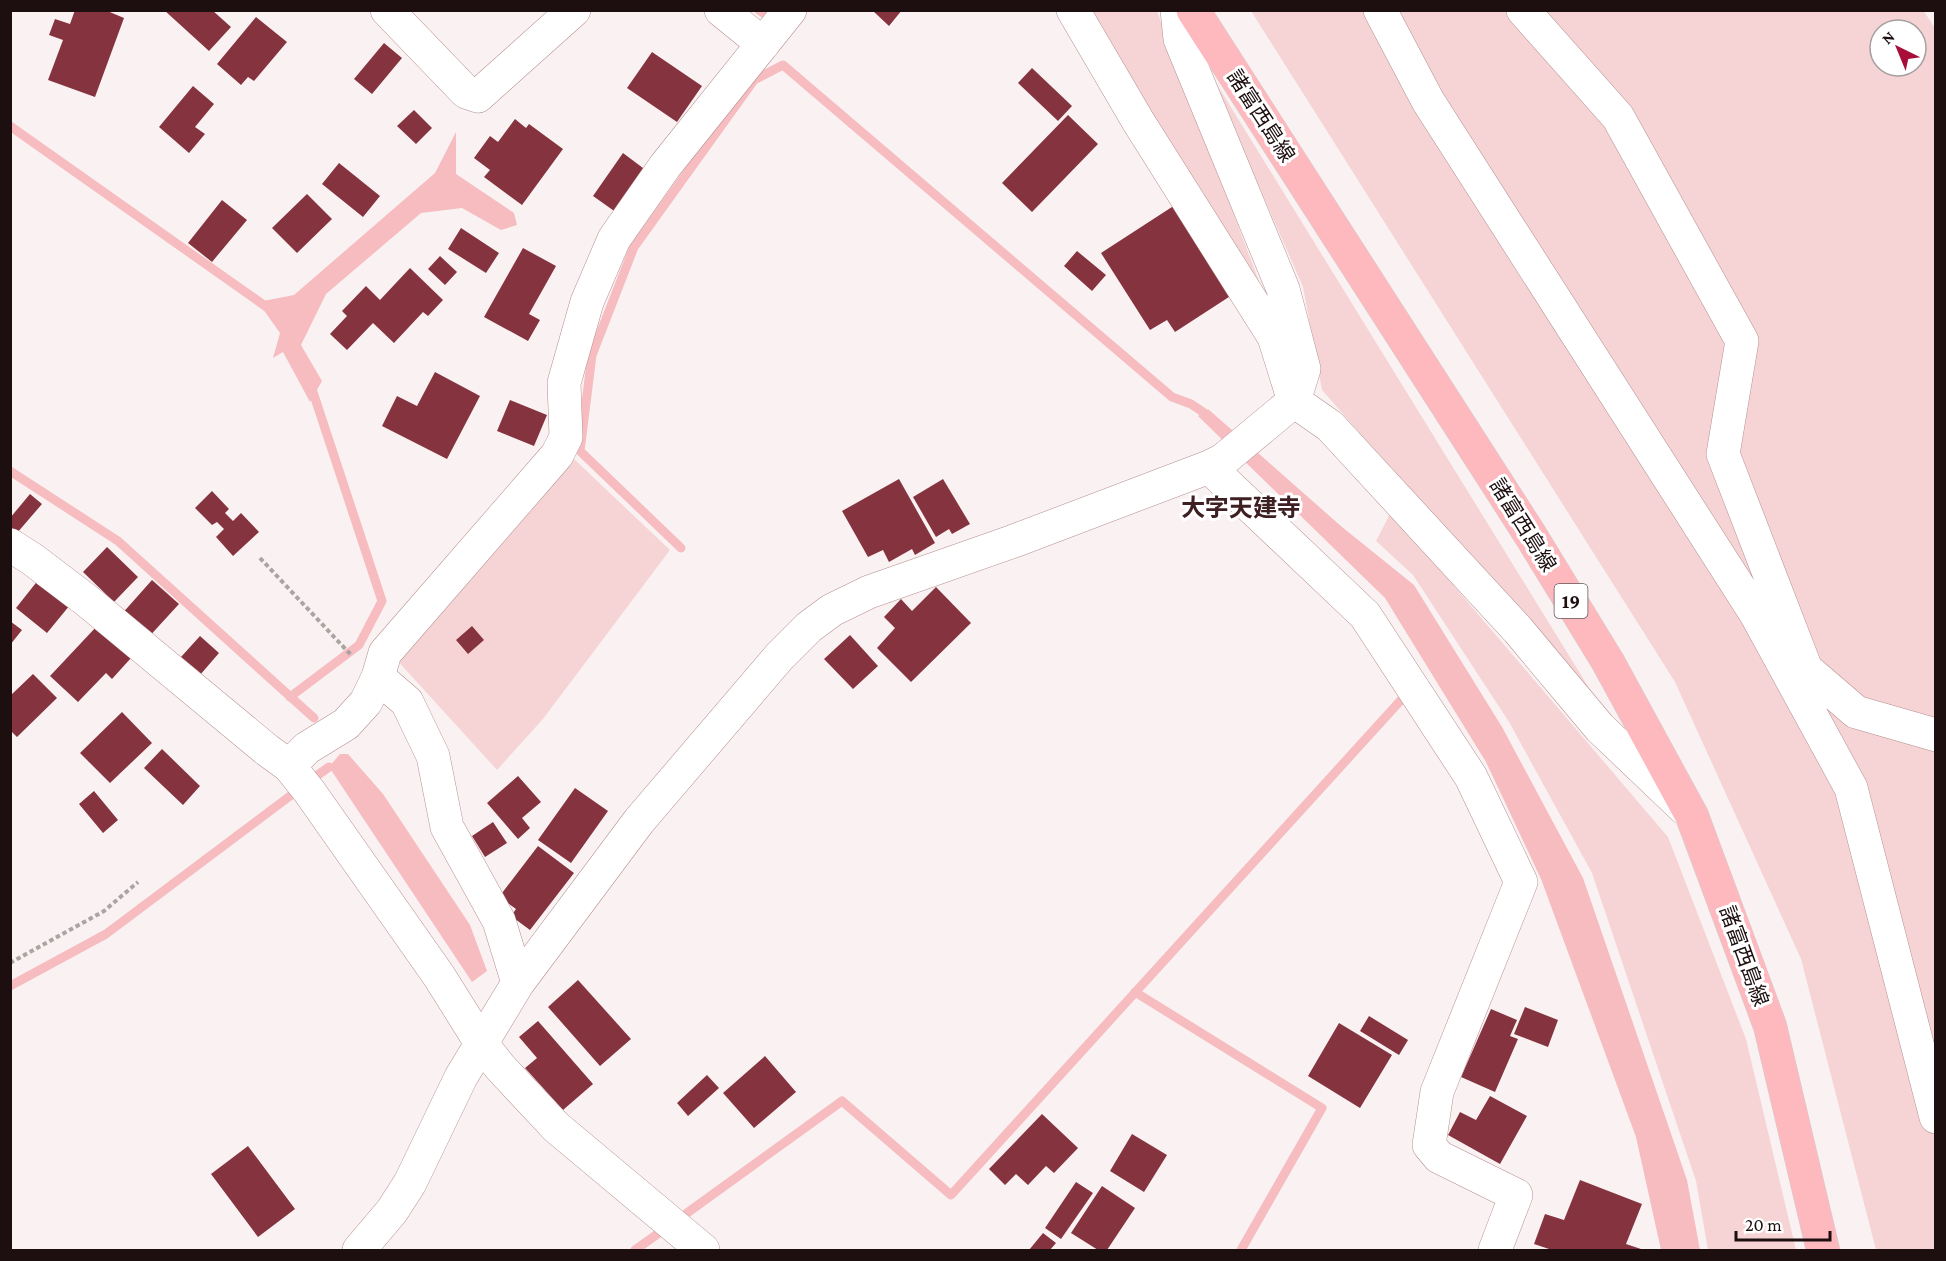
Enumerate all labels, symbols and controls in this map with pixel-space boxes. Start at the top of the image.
north arrow [1868,18,1928,78]
text: N [1878,27,1898,47]
street label: 諸富西島線 [1222,65,1300,167]
street label: 諸富西島線 [1485,474,1561,576]
district label: 大字天建寺 [1181,494,1301,521]
road number: 19 [1554,584,1588,618]
street label: 諸富西島線 [1715,903,1773,1009]
scale bar [1736,1204,1830,1242]
text: 20 m [1745,1215,1782,1235]

